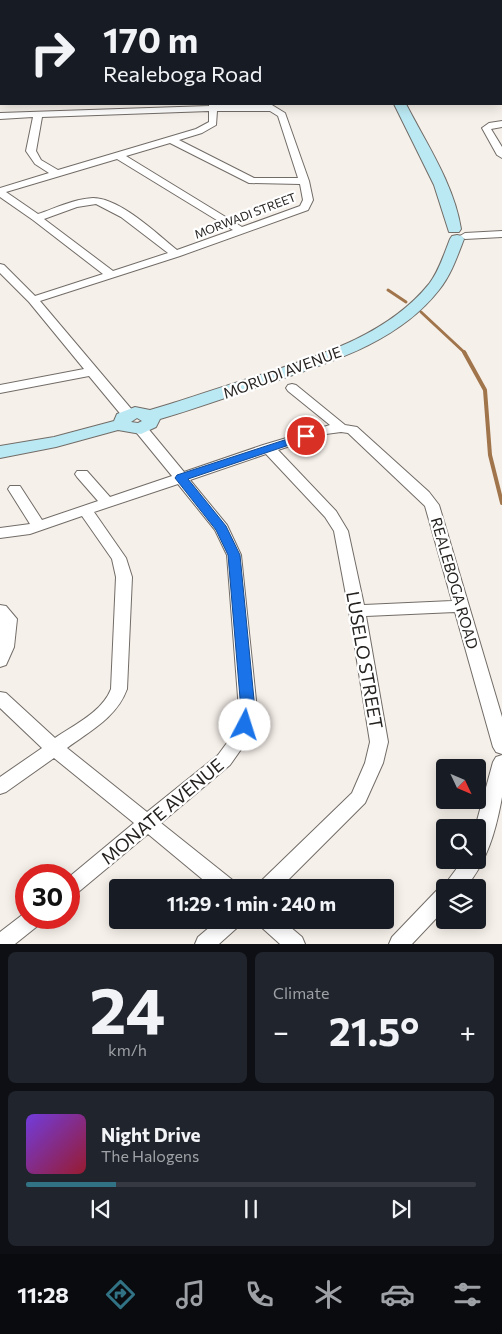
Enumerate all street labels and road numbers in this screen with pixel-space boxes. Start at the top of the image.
street label: MORWADI STREET [192,189,298,241]
street label: MORUDI AVENUE [220,342,344,402]
street label: REALEBOGA ROAD [428,515,482,651]
street label: LUSELO STREET [342,589,388,731]
street label: MONATE AVENUE [96,753,228,869]

